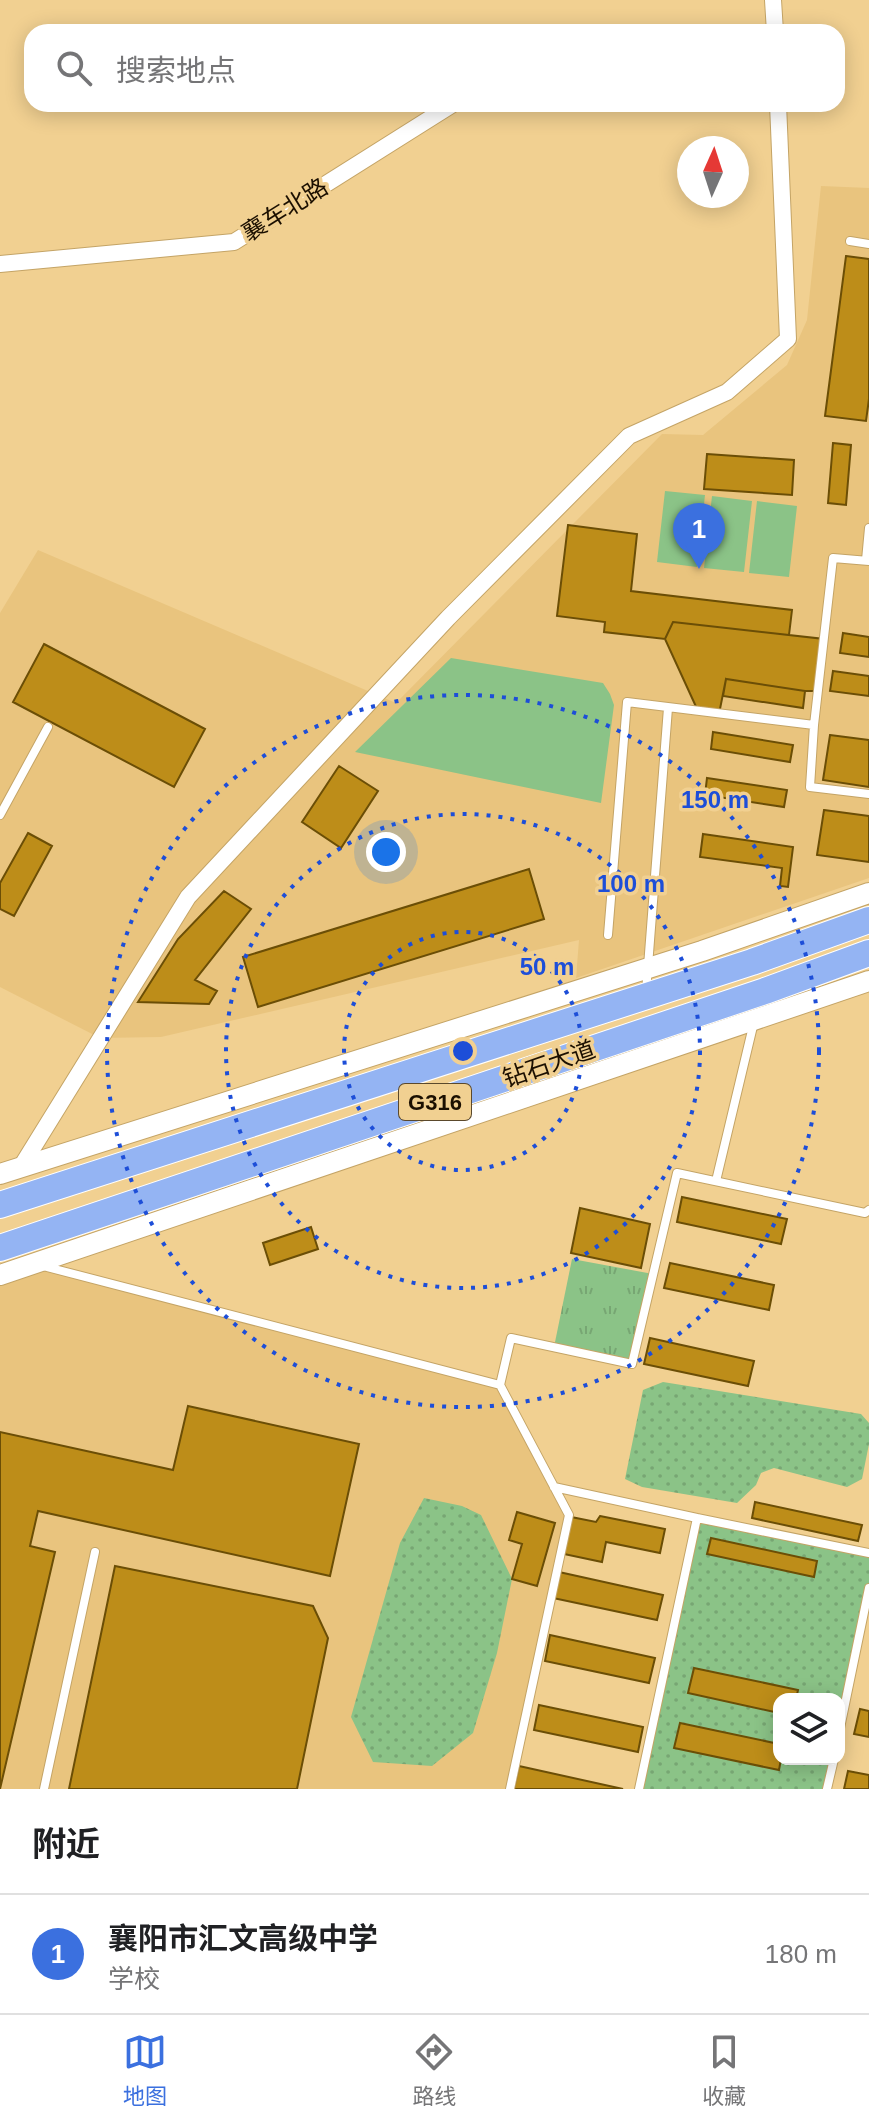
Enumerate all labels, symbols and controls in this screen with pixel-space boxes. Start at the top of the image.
search box [24,24,845,112]
icon: search [52,46,96,90]
text: 搜索地点 [116,54,236,87]
north arrow [677,136,749,208]
street label: 襄车北路 [237,173,333,246]
pin: 1 [673,503,725,569]
text: 150 m [681,786,749,813]
your location [366,832,406,872]
text: 100 m [597,870,665,897]
text: 50 m [520,953,574,980]
street label: 钻石大道 [499,1035,599,1092]
centre of rings [449,1037,477,1065]
road number: G316 [399,1084,471,1120]
map controls [773,1693,845,1765]
button: layers [773,1693,845,1765]
text: 附近 [32,1825,100,1863]
text: 襄阳市汇文高级中学 [108,1922,378,1955]
text: 1 [51,1939,65,1969]
text: 180 m [765,1939,837,1969]
text: 学校 [108,1964,160,1994]
tab: 地图 [123,2030,167,2110]
tab: 路线 [412,2030,456,2110]
tab: 收藏 [702,2030,746,2110]

